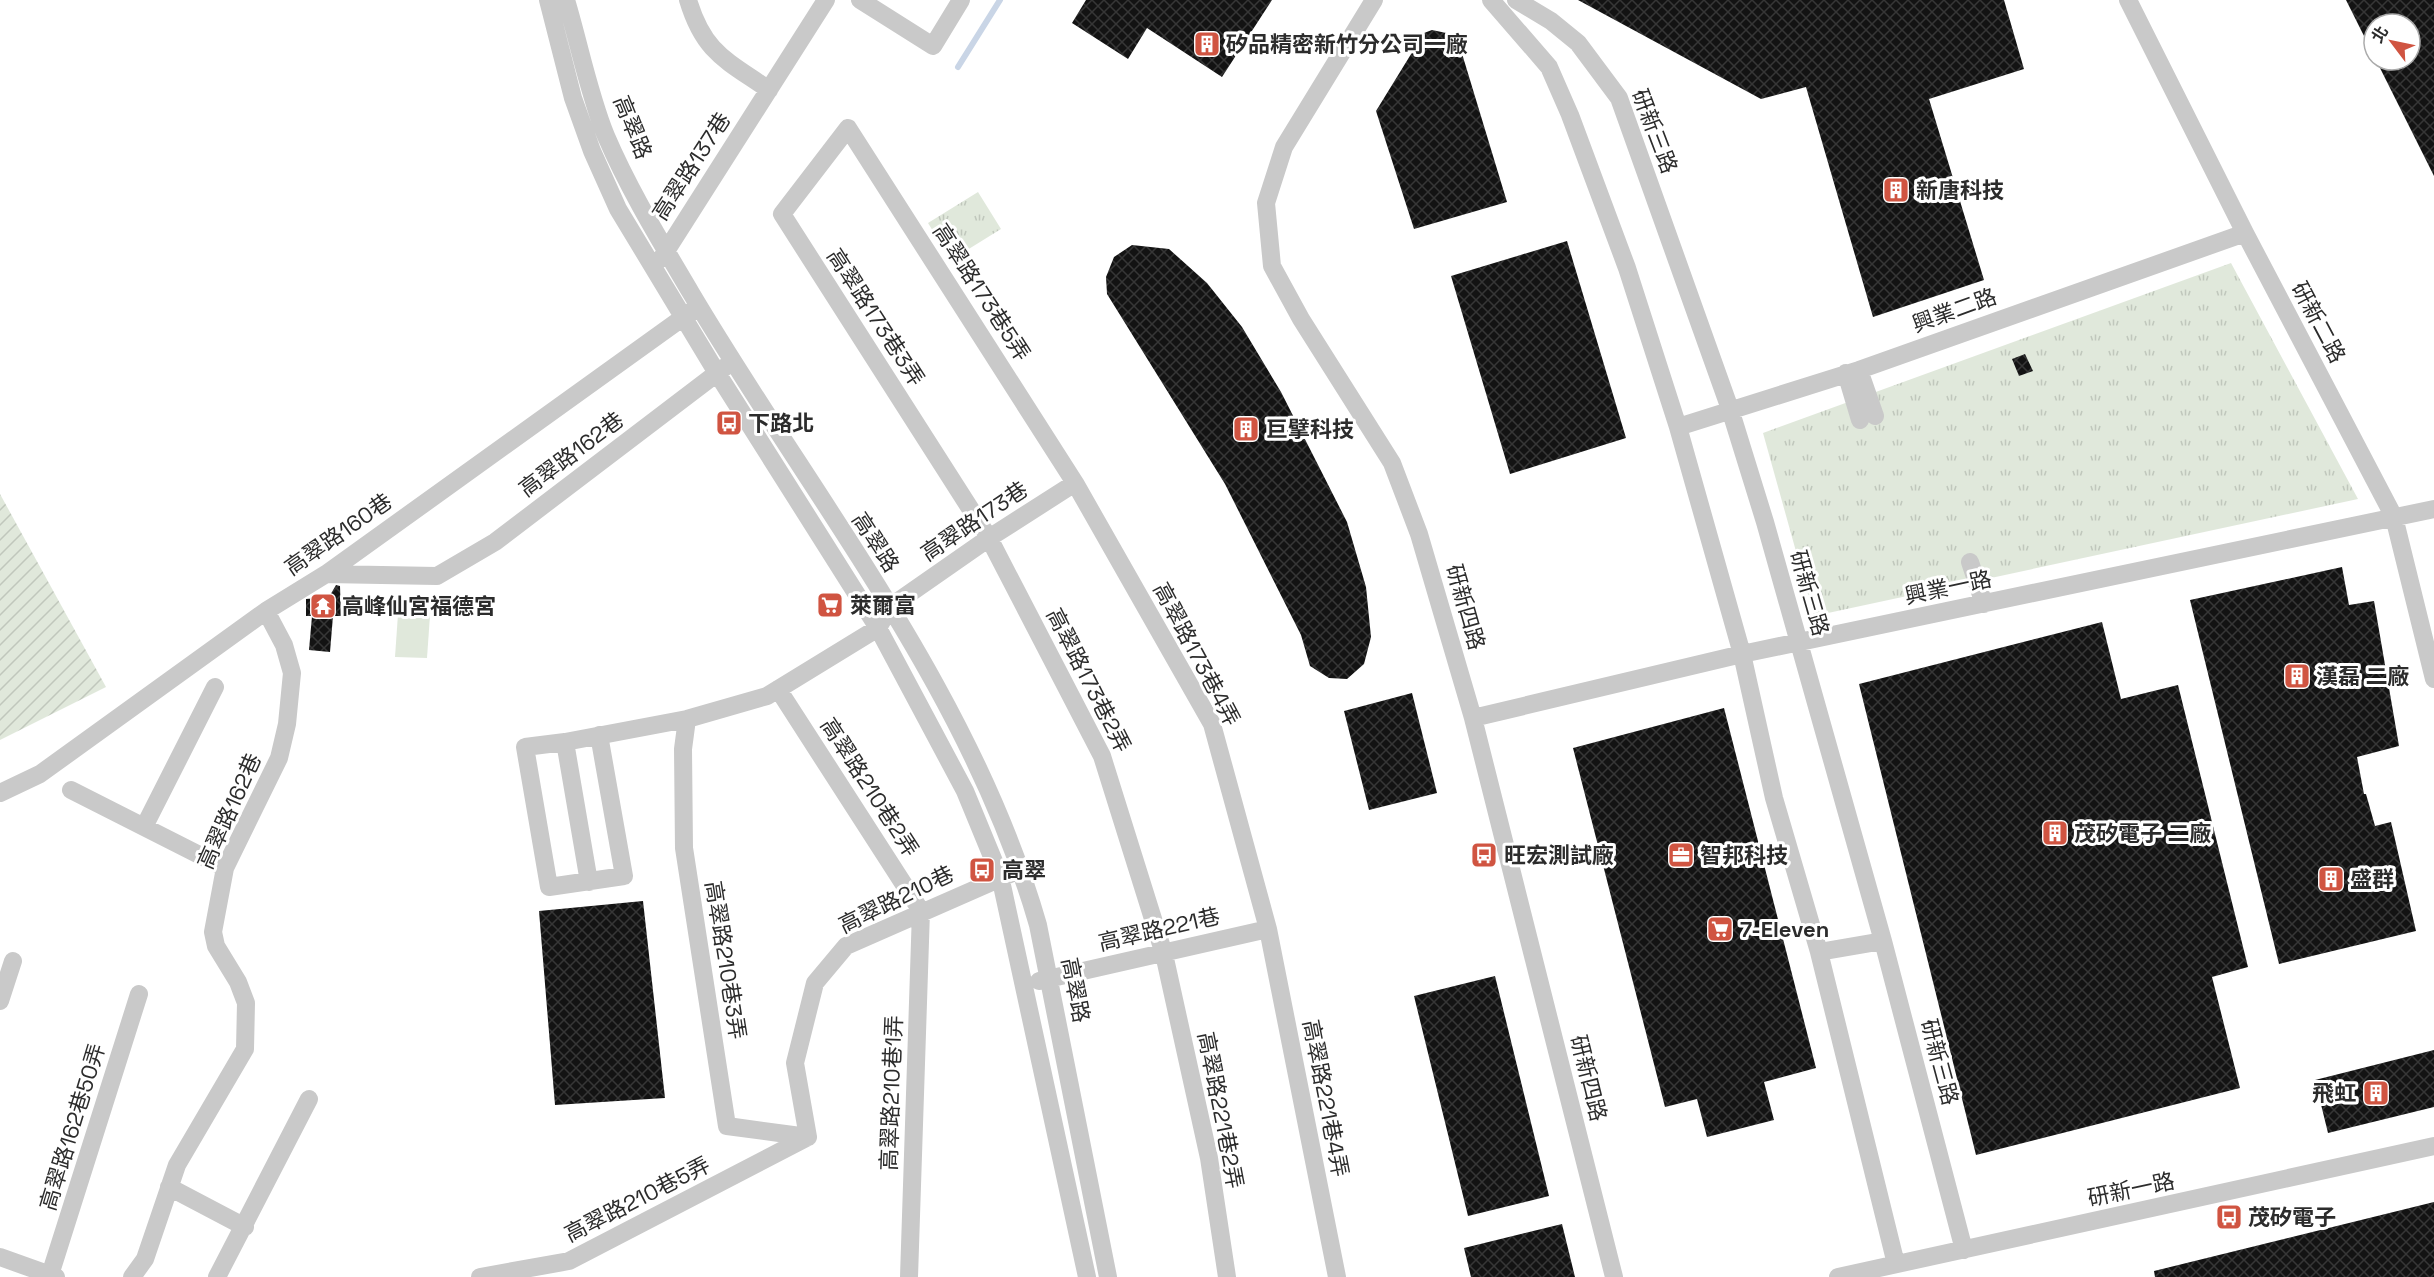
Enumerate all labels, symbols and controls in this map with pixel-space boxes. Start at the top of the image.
north arrow [2362,12,2422,72]
text: 北 [2367,22,2393,47]
building icon: 矽品精密新竹分公司一廠 [1192,29,1222,59]
place label: 矽品精密新竹分公司一廠 [1226,30,1468,58]
street label: 研新三路 [1626,85,1684,177]
street label: 高翠路 [608,91,658,163]
street label: 高翠路137巷 [646,107,736,225]
building icon: 新唐科技 [1881,175,1911,205]
place label: 新唐科技 [1916,176,2004,204]
street label: 高翠路173巷5弄 [927,218,1037,366]
street label: 高翠路173巷3弄 [821,243,931,391]
street label: 研新二路 [2286,277,2352,367]
street label: 興業二路 [1908,282,2000,338]
street label: 高翠路162巷 [513,406,629,502]
bus stop icon: 下路北 [714,408,744,438]
place label: 下路北 [748,409,814,437]
building icon: 巨擘科技 [1231,414,1261,444]
place label: 巨擘科技 [1266,415,1354,443]
street label: 高翠路173巷 [915,475,1033,567]
street label: 高翠路160巷 [279,487,397,581]
street label: 高翠路 [846,507,906,577]
street label: 研新三路 [1784,547,1836,639]
street label: 研新四路 [1440,561,1492,653]
street label: 興業一路 [1902,564,1994,610]
street label: 高翠路173巷4弄 [1147,577,1247,731]
supermarket icon: 萊爾富 [815,590,845,620]
temple icon: 高峰仙宮福德宮 [308,591,338,621]
place label: 萊爾富 [850,591,916,619]
place label: 高峰仙宮福德宮 [342,592,496,620]
street label: 高翠路173巷2弄 [1041,603,1137,757]
building icon: 漢磊 二廠 [2282,661,2312,691]
place label: 漢磊 二廠 [2316,662,2410,690]
street label: 高翠路210巷2弄 [815,712,925,862]
street label: 高翠路162巷 [191,749,267,873]
building icon: 茂矽電子 二廠 [2040,818,2070,848]
place label: 茂矽電子 二廠 [2074,819,2212,847]
bus stop icon: 旺宏測試廠 [1469,840,1499,870]
office icon: 智邦科技 [1666,840,1696,870]
place label: 旺宏測試廠 [1504,841,1614,869]
place label: 智邦科技 [1700,841,1788,869]
bus stop icon: 高翠 [967,855,997,885]
place label: 高翠 [1002,856,1046,884]
street label: 高翠路210巷 [834,859,958,939]
building icon: 盛群 [2316,864,2346,894]
place label: 盛群 [2350,865,2394,893]
street label: 高翠路210巷3弄 [700,879,752,1041]
street label: 高翠路221巷 [1096,901,1222,957]
supermarket icon: 7-Eleven [1705,914,1735,944]
place label: 7-Eleven [1740,915,1829,943]
street label: 高翠路 [1056,955,1096,1025]
street label: 高翠路210巷1弄 [874,1015,908,1171]
street label: 研新三路 [1915,1016,1965,1108]
street label: 高翠路221巷4弄 [1297,1017,1355,1179]
street label: 高翠路221巷2弄 [1192,1029,1250,1191]
street label: 研新四路 [1565,1032,1613,1124]
street label: 高翠路162巷50弄 [33,1040,111,1214]
building icon: 飛虹 [2361,1078,2391,1108]
place label: 飛虹 [2312,1079,2356,1107]
street label: 高翠路210巷5弄 [559,1150,715,1248]
street label: 研新一路 [2085,1166,2177,1212]
bus stop icon: 茂矽電子 [2214,1202,2244,1232]
place label: 茂矽電子 [2248,1203,2336,1231]

